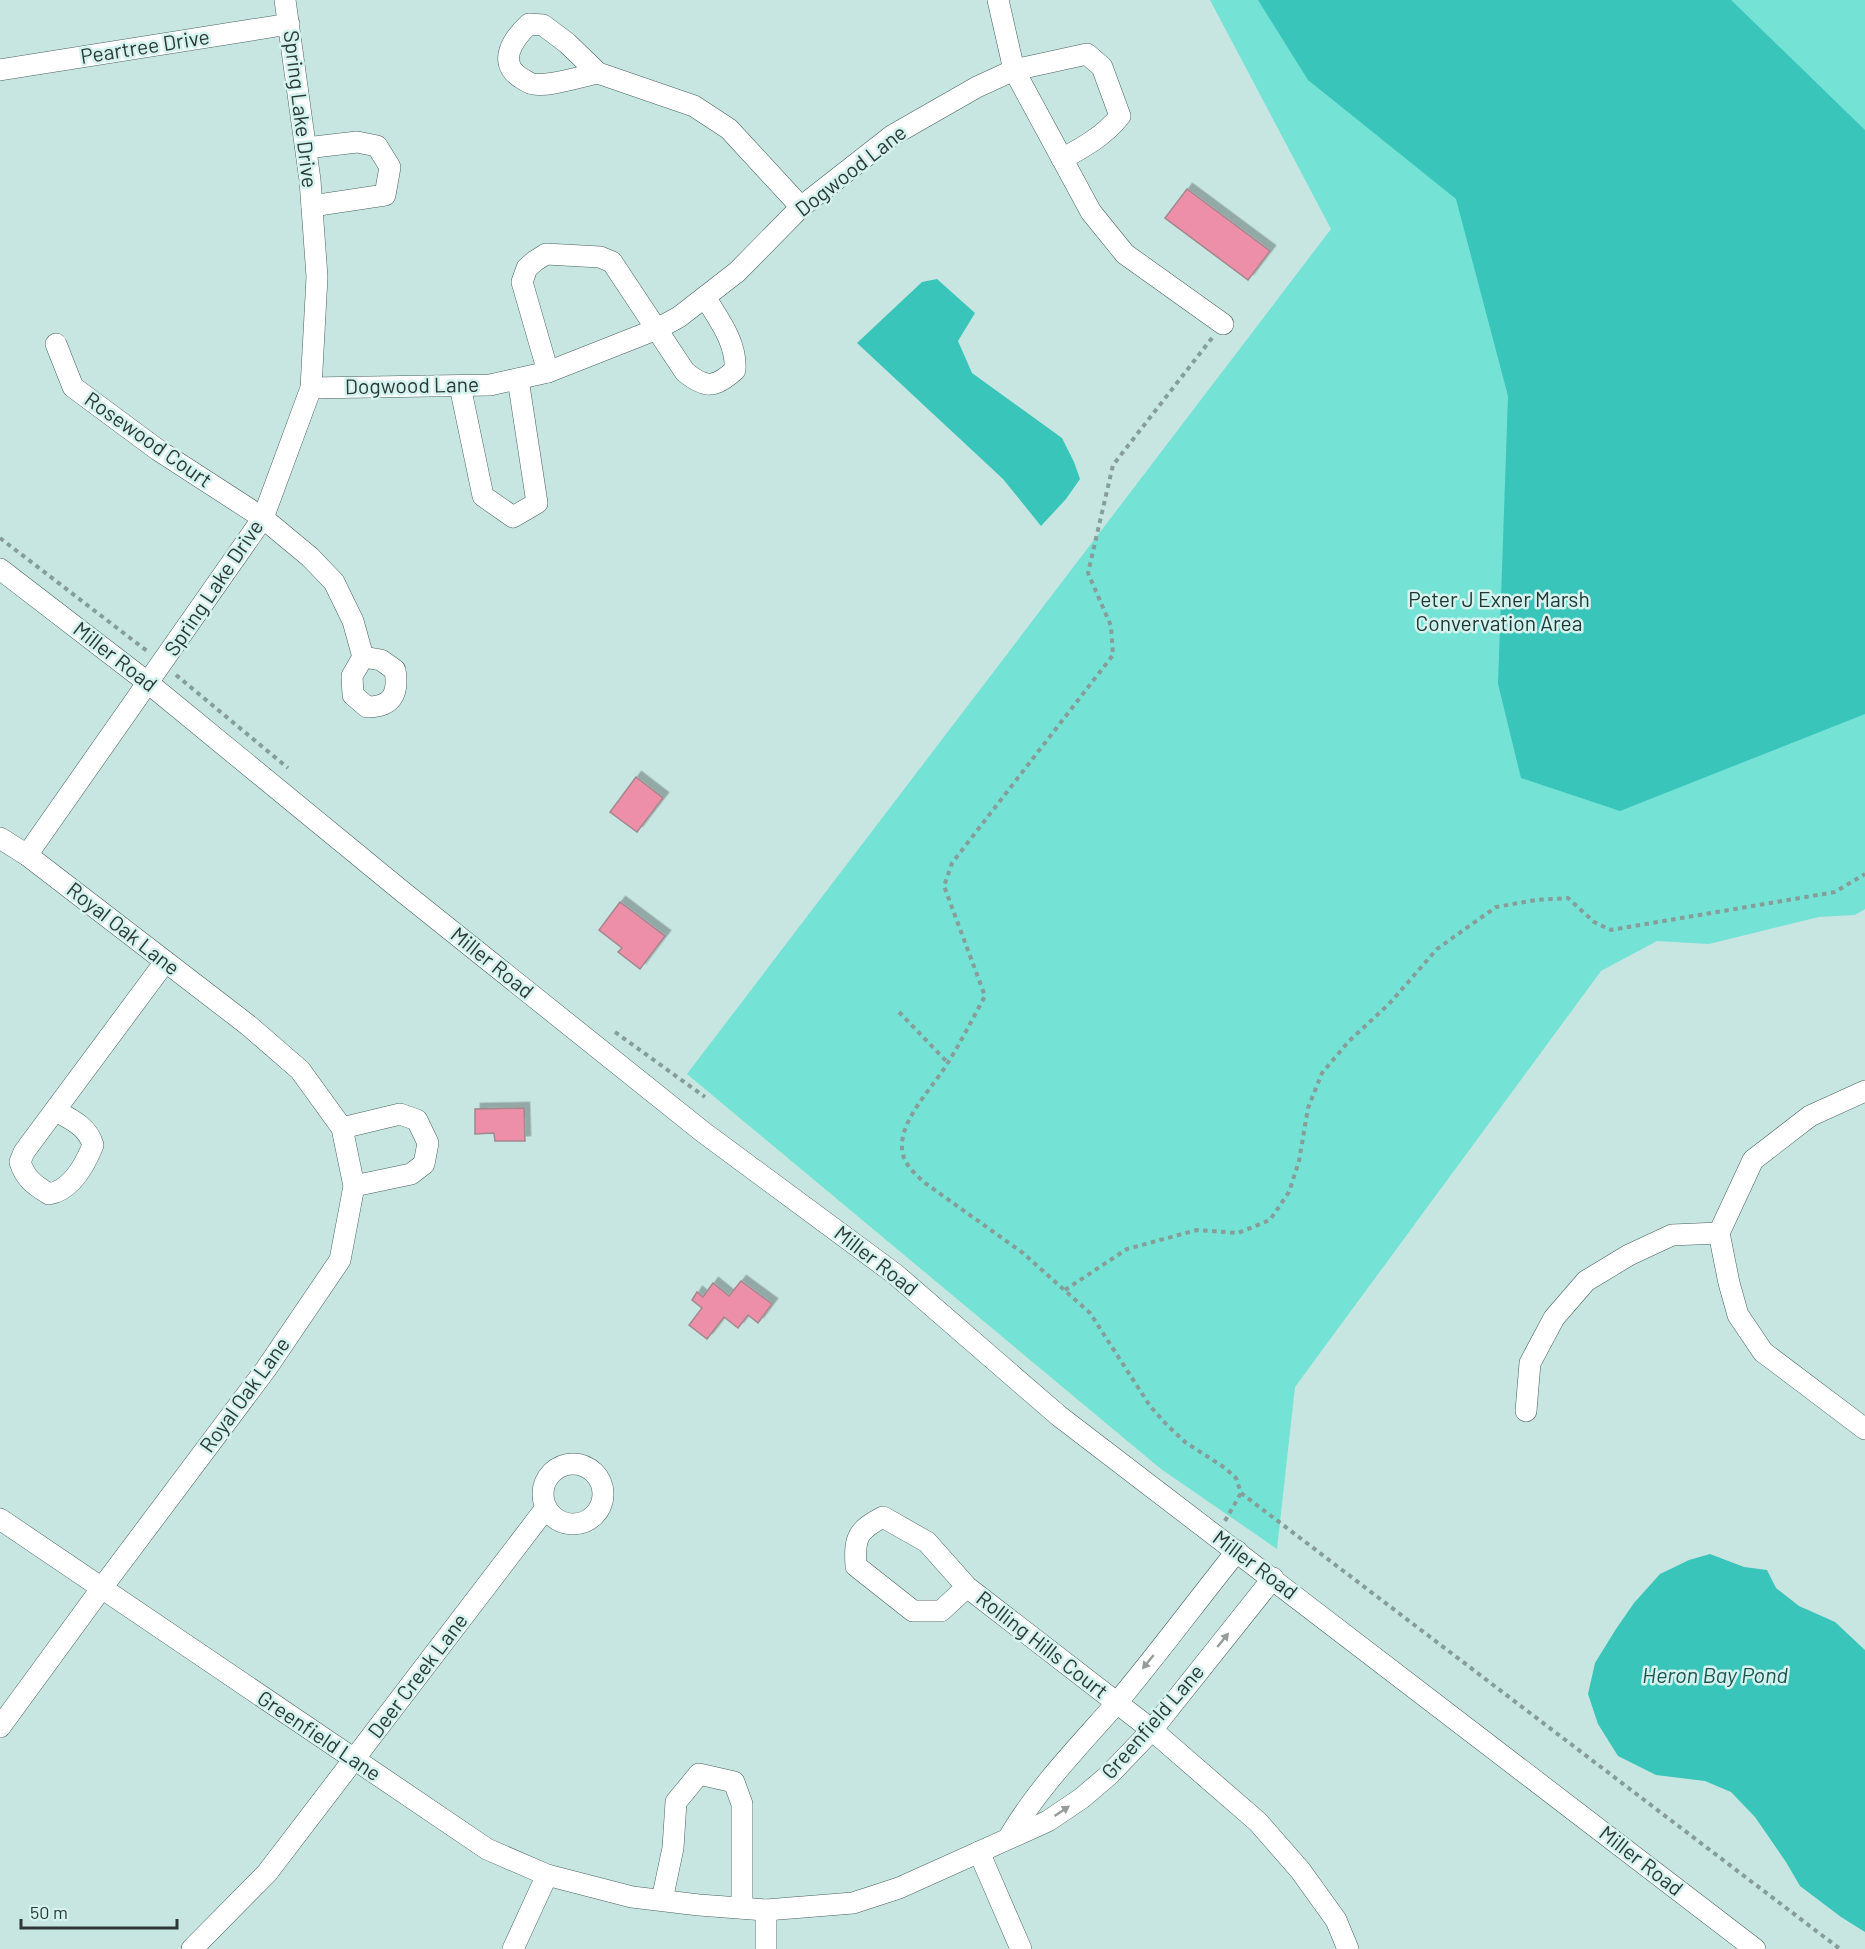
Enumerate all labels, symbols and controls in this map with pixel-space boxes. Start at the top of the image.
street label: Peartree Drive [78,23,211,68]
street label: Spring Lake Drive [279,29,324,189]
street label: Dogwood Lane [790,119,911,221]
street label: Dogwood Lane [345,371,479,398]
street label: Rosewood Court [80,386,217,492]
street label: Spring Lake Drive [158,514,267,660]
park label: Peter J Exner Marsh Convervation Area [1408,586,1590,635]
street label: Miller Road [69,615,163,696]
street label: Royal Oak Lane [62,876,185,980]
street label: Miller Road [446,921,539,1003]
street label: Miller Road [830,1219,924,1300]
street label: Royal Oak Lane [194,1332,294,1457]
street label: Miller Road [1209,1524,1303,1604]
street label: Rolling Hills Court [972,1585,1114,1703]
street label: Deer Creek Lane [362,1608,472,1742]
one-way arrow [1217,1632,1230,1648]
one-way arrow [1142,1654,1155,1670]
street label: Greenfield Lane [1095,1659,1208,1783]
water label: Heron Bay Pond [1642,1661,1788,1687]
street label: Greenfield Lane [253,1684,386,1785]
one-way arrow [1054,1806,1070,1817]
street label: Miller Road [1595,1819,1689,1900]
scale bar [21,1892,177,1930]
text: 50 m [30,1901,68,1923]

